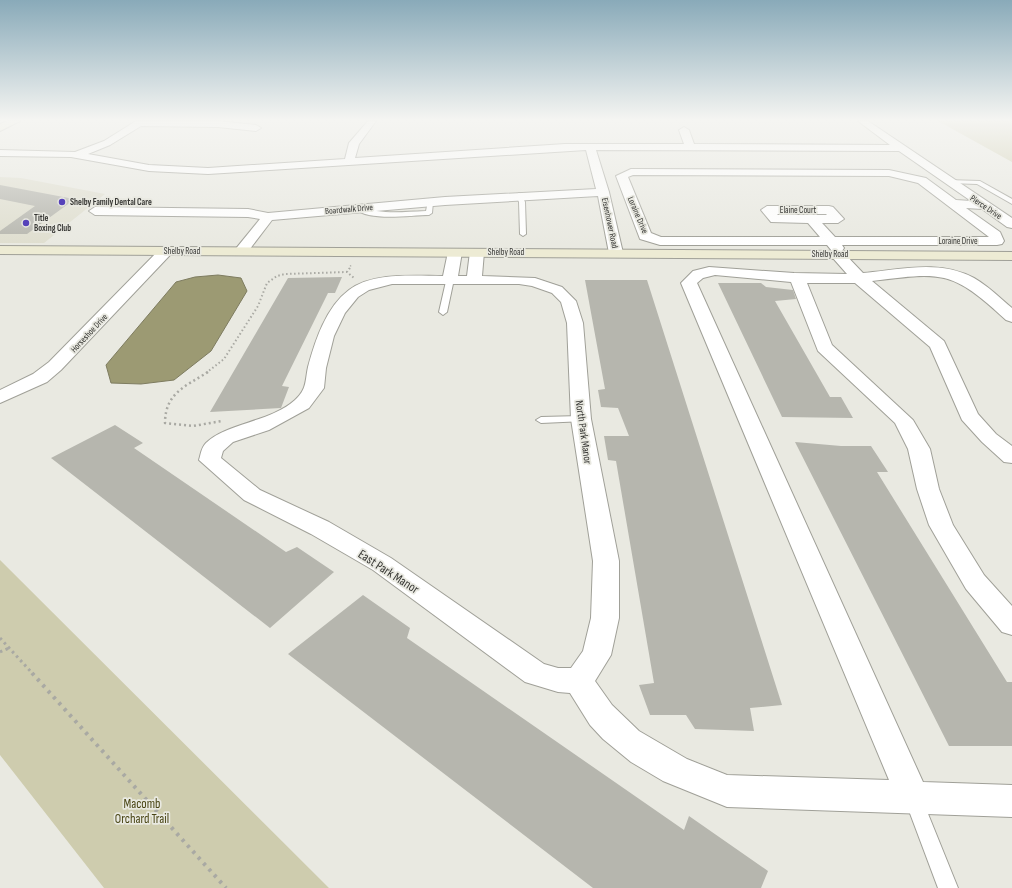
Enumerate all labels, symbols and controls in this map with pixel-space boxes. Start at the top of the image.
street label: Pierce Drive [968,193,1004,222]
street label: Loraine Drive [625,195,650,236]
marker: Shelby Family Dental Care [57,197,67,207]
place label: Shelby Family Dental Care [70,197,152,208]
street label: Eisenhower Road [599,197,620,250]
street label: Boardwalk Drive [325,202,374,217]
street label: Elaine Court [780,205,817,216]
place label: Title Boxing Club [34,213,71,234]
marker: Title Boxing Club [21,218,31,228]
street label: Loraine Drive [938,236,978,247]
street label: Shelby Road [164,246,201,257]
street label: Shelby Road [488,247,525,258]
street label: Shelby Road [812,249,849,260]
street label: Horseshoe Drive [69,311,110,355]
street label: North Park Manor [573,399,594,465]
street label: East Park Manor [355,546,422,598]
park label: Macomb Orchard Trail [115,796,169,827]

